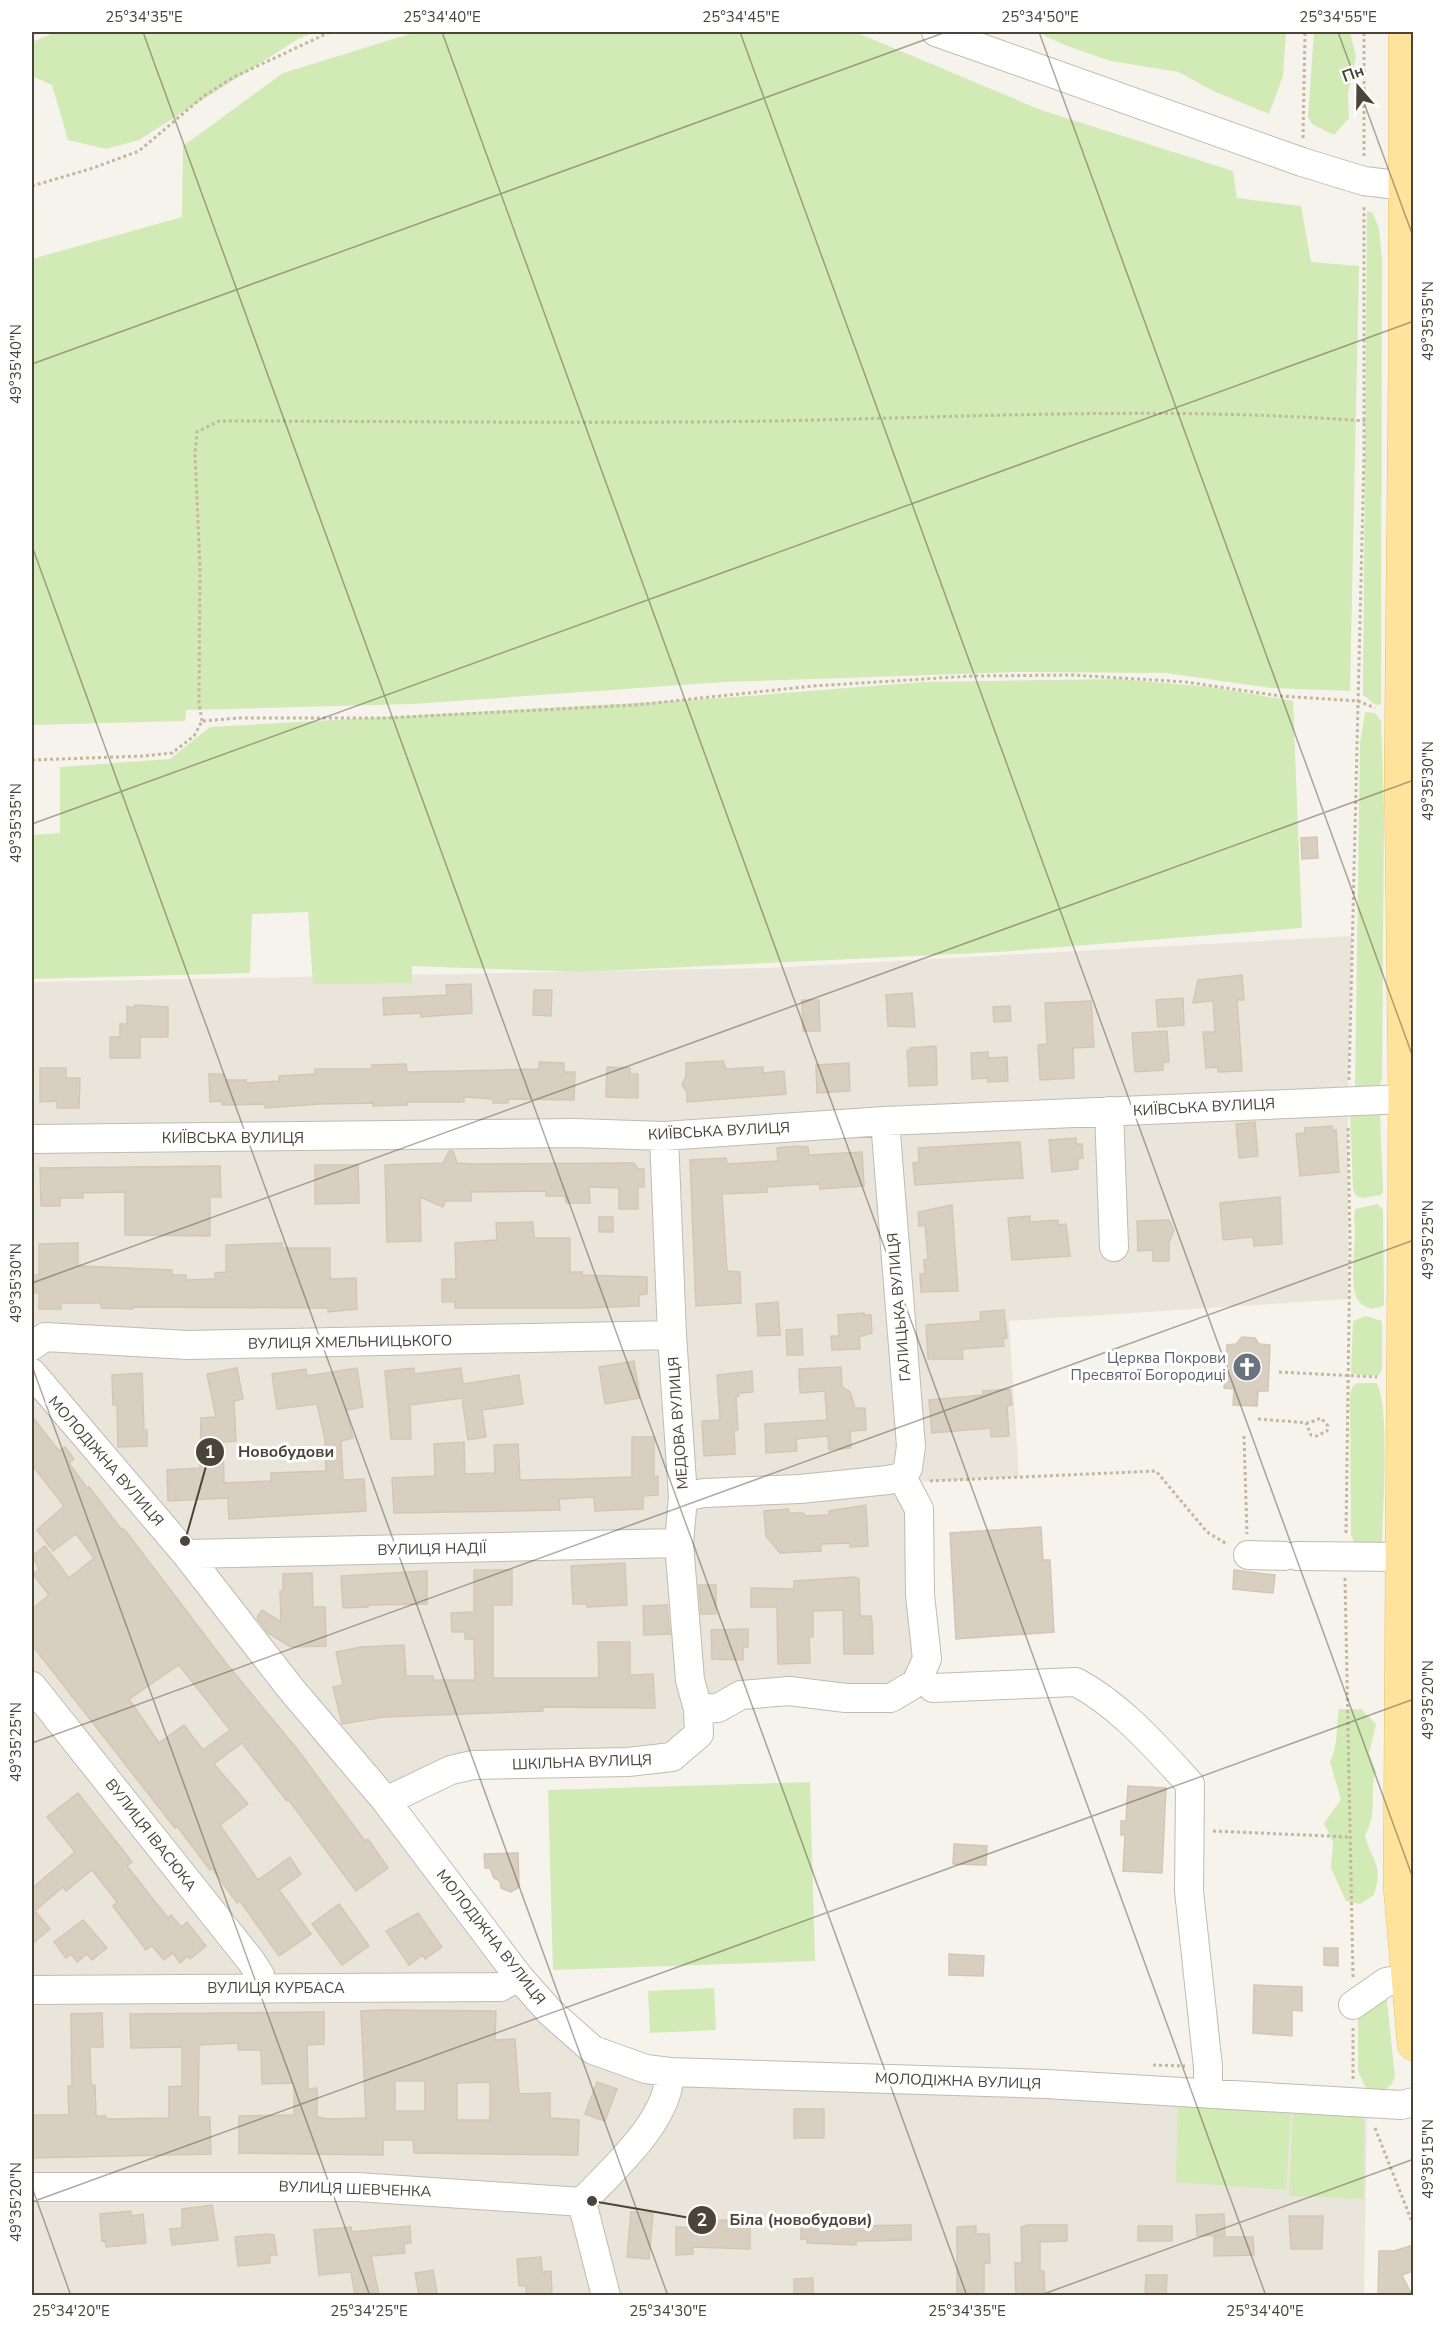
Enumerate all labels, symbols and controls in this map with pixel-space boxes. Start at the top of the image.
text: 25°34'35"E [105,7,183,27]
text: 25°34'40"E [403,7,481,27]
text: 25°34'45"E [702,7,780,27]
text: 25°34'50"E [1001,7,1079,27]
text: 25°34'55"E [1299,7,1377,27]
north arrow [1328,57,1388,117]
text: Пн [1339,60,1367,88]
text: 49°35'35"N [1418,281,1438,361]
text: 49°35'40"N [6,324,26,404]
text: 49°35'30"N [1418,741,1438,821]
text: 49°35'35"N [6,783,26,863]
street label: КИЇВСЬКА ВУЛИЦЯ [1132,1093,1276,1121]
street label: КИЇВСЬКА ВУЛИЦЯ [647,1117,791,1145]
street label: КИЇВСЬКА ВУЛИЦЯ [162,1128,304,1148]
text: 49°35'25"N [1418,1200,1438,1280]
street label: ГАЛИЦЬКА ВУЛИЦЯ [883,1232,915,1382]
text: 49°35'30"N [6,1243,26,1323]
street label: ВУЛИЦЯ ХМЕЛЬНИЦЬКОГО [248,1330,452,1354]
place label: Церква Покрови Пресвятої Богородиці [1071,1348,1226,1385]
church icon: Церква Покрови Пресвятої Богородиці [1231,1351,1263,1383]
street label: МЕДОВА ВУЛИЦЯ [663,1356,693,1490]
street label: МОЛОДІЖНА ВУЛИЦЯ [44,1392,168,1530]
callout: Новобудови [195,1435,346,1469]
text: 1 [205,1440,215,1464]
text: Новобудови [238,1441,334,1463]
street label: ВУЛИЦЯ НАДІЇ [377,1538,487,1560]
text: 49°35'20"N [1418,1660,1438,1740]
text: 49°35'25"N [6,1702,26,1782]
street label: ШКІЛЬНА ВУЛИЦЯ [512,1750,652,1774]
street label: ВУЛИЦЯ ІВАСЮКА [101,1775,201,1895]
street label: МОЛОДІЖНА ВУЛИЦЯ [432,1865,550,2009]
street label: ВУЛИЦЯ КУРБАСА [207,1978,345,1998]
street label: МОЛОДІЖНА ВУЛИЦЯ [875,2068,1041,2094]
text: 49°35'15"N [1418,2119,1438,2199]
text: 49°35'20"N [6,2162,26,2242]
street label: ВУЛИЦЯ ШЕВЧЕНКА [278,2176,432,2202]
callout: Біла (новобудови) [687,2203,884,2237]
text: 2 [697,2208,707,2232]
text: Біла (новобудови) [730,2209,872,2231]
text: 25°34'20"E [32,2301,110,2321]
text: 25°34'25"E [330,2301,408,2321]
text: 25°34'30"E [629,2301,707,2321]
text: 25°34'35"E [928,2301,1006,2321]
text: 25°34'40"E [1226,2301,1304,2321]

